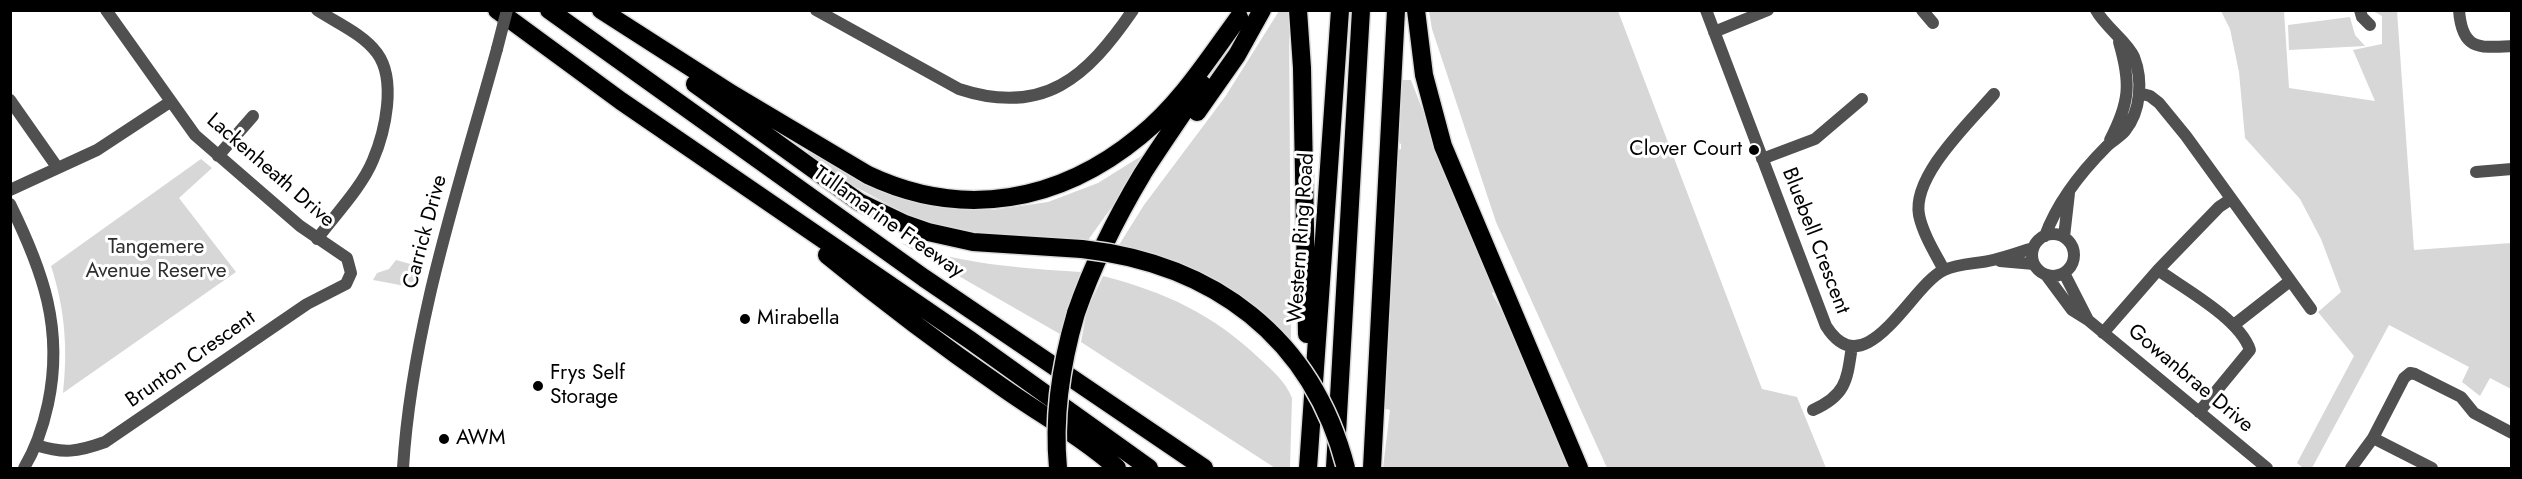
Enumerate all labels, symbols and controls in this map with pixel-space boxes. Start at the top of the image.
street label: Lackenheath Drive [201,109,339,233]
place label: Clover Court [1629,137,1742,163]
marker: Clover Court [1747,143,1761,157]
street label: Western Ring Road [1283,152,1321,324]
street label: Tullamarine Freeway [808,162,968,284]
street label: Bluebell Crescent [1776,164,1854,318]
street label: Carrick Drive [399,172,453,292]
park label: Tangemere Avenue Reserve [85,235,227,285]
street label: Brunton Crescent [121,306,261,414]
place label: Mirabella [757,306,839,332]
marker: Mirabella [738,312,752,326]
street label: Gowanbrae Drive [2122,319,2258,439]
place label: Frys Self Storage [550,361,625,411]
marker: Frys Self Storage [531,379,545,393]
place label: AWM [456,426,506,452]
marker: AWM [437,432,451,446]

